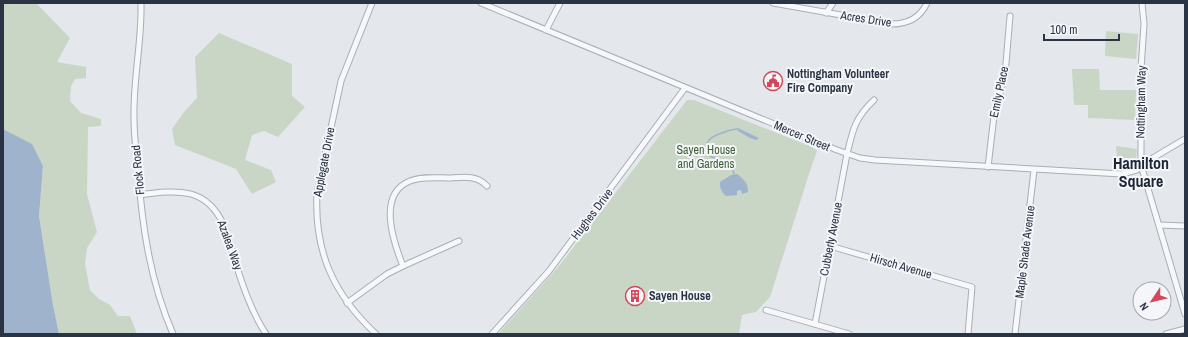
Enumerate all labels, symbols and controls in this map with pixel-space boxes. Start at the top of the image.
street label: Acres Drive [838,7,893,31]
scale bar [1044,16,1119,42]
text: 100 m [1050,22,1077,38]
street label: Emily Place [986,65,1012,119]
street label: Nottingham Way [1132,65,1150,139]
place label: Nottingham Volunteer Fire Company [787,66,889,96]
public building icon: Nottingham Volunteer Fire Company [762,70,784,92]
street label: Mercer Street [771,117,833,155]
street label: Applegate Drive [309,126,339,199]
park label: Sayen House and Gardens [676,142,736,172]
street label: Flock Road [128,145,148,195]
district label: Hamilton Square [1113,152,1169,192]
street label: Hughes Drive [568,185,616,243]
street label: Cubberly Avenue [816,201,846,277]
street label: Maple Shade Avenue [1011,205,1039,299]
street label: Azalea Way [213,217,246,272]
street label: Hirsch Avenue [868,250,934,282]
north arrow [1132,281,1172,321]
building icon: Sayen House [624,285,646,307]
place label: Sayen House [649,288,711,304]
text: N [1136,300,1151,313]

